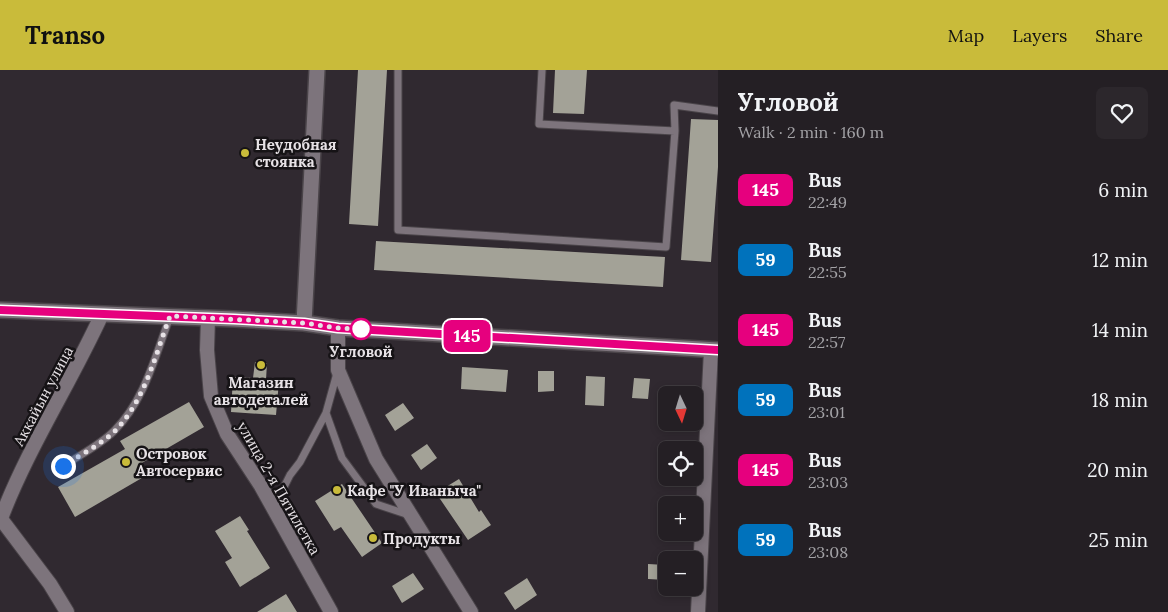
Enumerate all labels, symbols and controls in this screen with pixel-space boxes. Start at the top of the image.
text: Transo [25,20,105,51]
text: Map [948,24,984,47]
text: Layers [1012,24,1067,47]
text: Share [1095,24,1143,47]
text: Угловой [738,87,839,118]
button: heart [1096,87,1148,139]
text: Walk · 2 min · 160 m [738,122,884,142]
place label: Неудобная стоянка [255,135,337,171]
marker: Неудобная стоянка [239,147,251,159]
text: Bus [808,168,841,192]
text: 145 [752,178,779,201]
text: 6 min [1098,178,1148,202]
text: 22:49 [808,192,847,212]
text: Bus [808,238,841,262]
text: 59 [755,248,776,271]
text: 12 min [1092,248,1148,272]
text: 22:55 [808,262,847,282]
text: Bus [808,308,841,332]
marker: Угловой [350,318,372,340]
text: 145 [752,318,779,341]
text: 14 min [1092,318,1148,342]
line badge: 145 [438,320,496,352]
text: 145 [454,324,480,347]
text: 22:57 [808,332,845,352]
place label: Угловой [330,342,393,361]
street label: Аккайын улица [8,343,77,450]
marker: Магазин автодеталей [255,359,267,371]
place label: Магазин автодеталей [214,373,308,409]
text: Bus [808,378,841,402]
north arrow [658,386,702,431]
map controls [658,386,703,596]
text: 59 [755,388,776,411]
text: 18 min [1092,388,1148,412]
text: 23:01 [808,402,845,422]
street label: улица 2-я Пятилетка [233,418,325,558]
button: locate [658,441,703,486]
place label: Островок Автосервис [136,444,222,480]
text: Bus [808,448,841,472]
your location [51,454,76,479]
marker: Островок Автосервис [120,456,132,468]
text: 145 [752,458,779,481]
text: 20 min [1087,458,1148,482]
text: 23:03 [808,472,848,492]
place label: Кафе "У Иваныча" [347,481,481,500]
marker: Кафе "У Иваныча" [331,484,343,496]
button: + [658,496,703,541]
text: Bus [808,518,841,542]
text: 59 [755,528,776,551]
text: 25 min [1089,528,1148,552]
place label: Продукты [383,529,460,548]
marker: Продукты [367,532,379,544]
text: 23:08 [808,542,848,562]
button: − [658,551,703,596]

